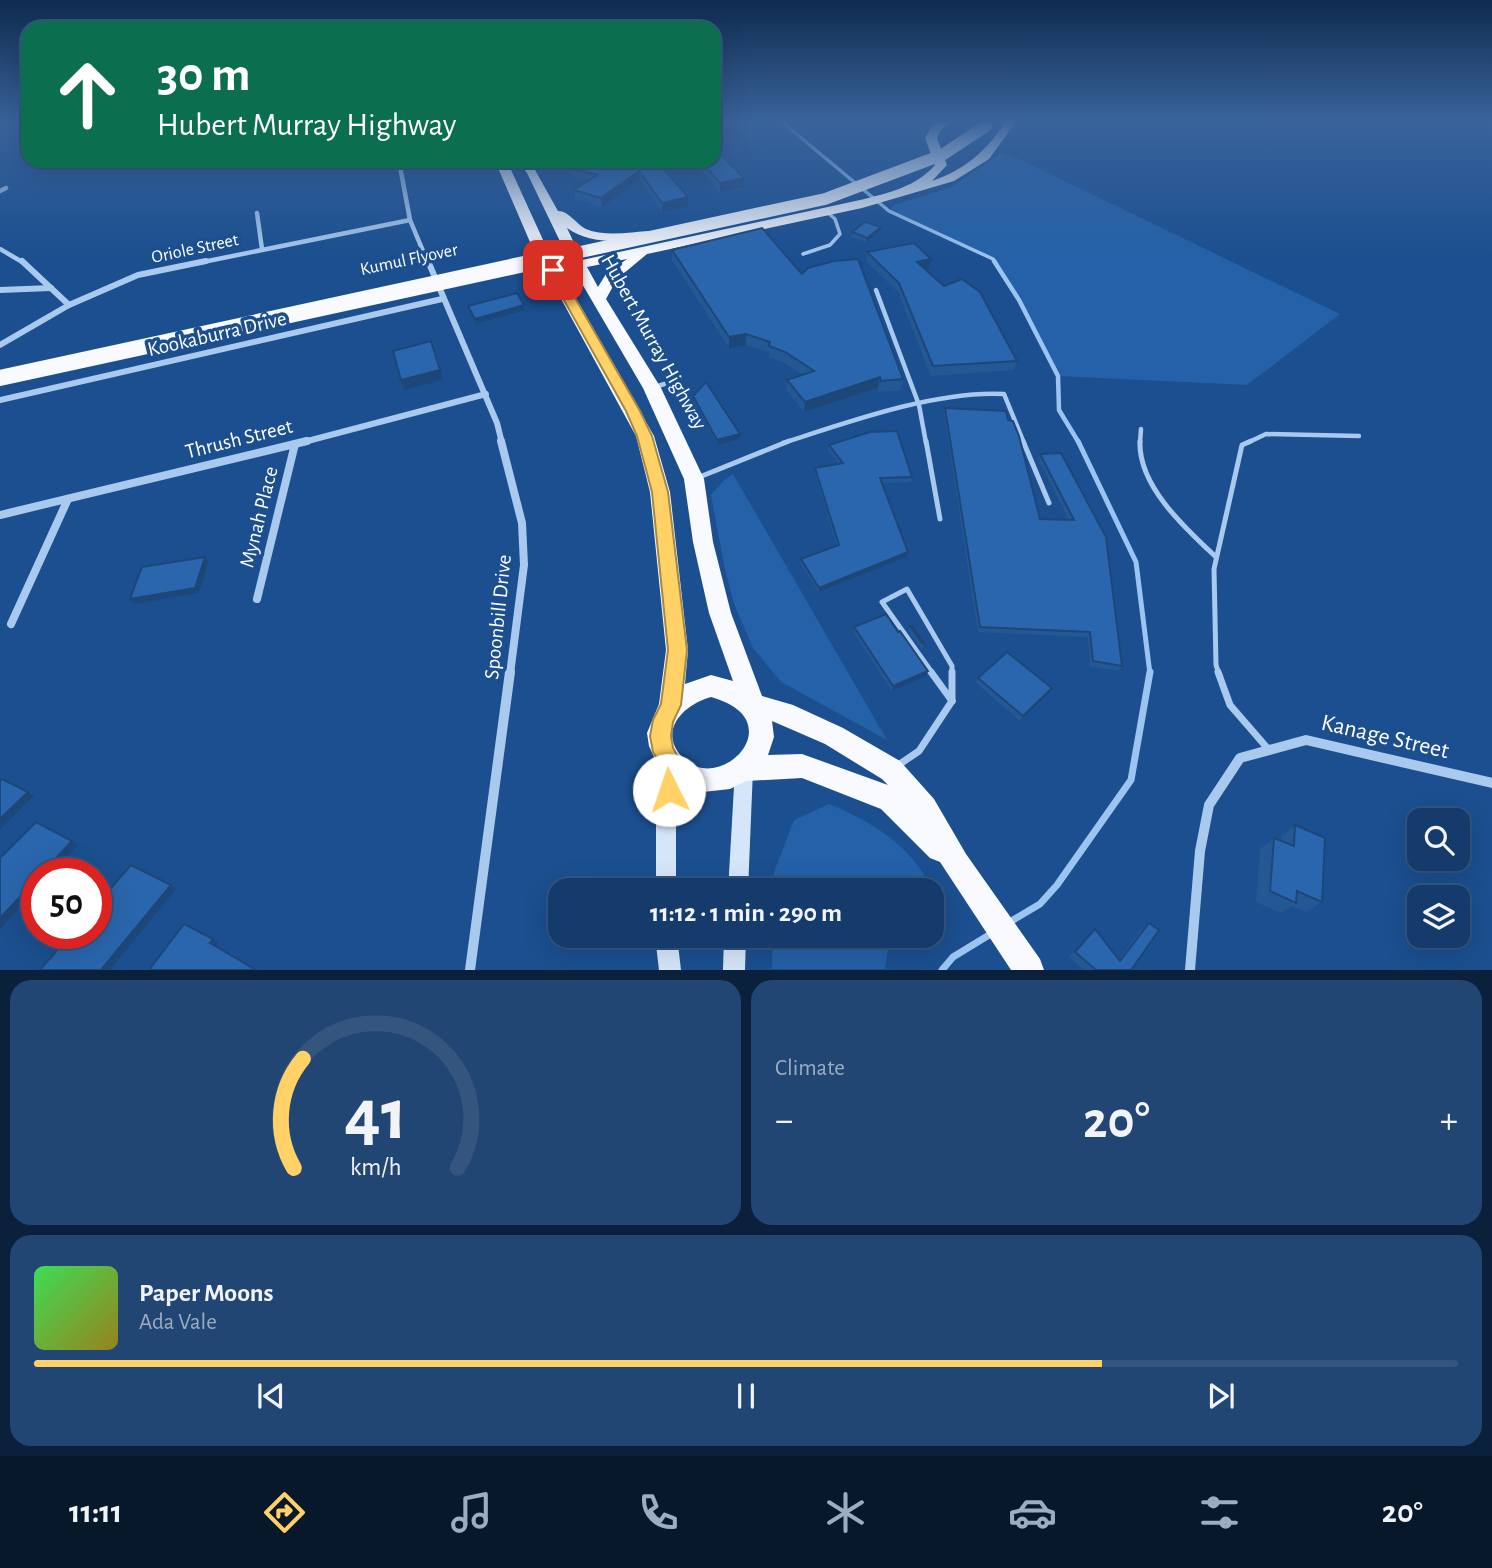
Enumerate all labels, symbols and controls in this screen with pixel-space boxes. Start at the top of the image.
icon: ahead [42,49,133,140]
text: 30 m [157,51,251,100]
text: Hubert Murray Highway [157,109,457,141]
street label: Oriole Street [150,231,240,267]
pin [523,240,583,300]
street label: Kumul Flyover [359,241,460,279]
icon: arrive [534,251,572,289]
street label: Hubert Murray Highway [597,251,711,433]
street label: Kookaburra Drive [145,308,289,360]
street label: Thrush Street [183,415,295,462]
street label: Mynah Place [236,464,282,570]
street label: Spoonbill Drive [481,554,515,680]
street label: Kanage Street [1319,711,1452,763]
position arrow [632,753,706,827]
map controls [1407,808,1470,948]
button: search [1407,808,1470,871]
speed limit sign: 50 [21,858,112,949]
button: layers [1407,885,1470,948]
text: 11:12 · 1 min · 290 m [650,900,842,926]
text: Climate [775,1057,845,1080]
text: 41 [344,1081,407,1154]
text: 20° [1083,1095,1150,1147]
text: − [775,1102,793,1140]
text: + [1440,1102,1458,1140]
text: km/h [350,1155,401,1180]
text: Paper Moons [139,1280,274,1306]
text: Ada Vale [139,1311,217,1334]
icon: previous [252,1377,290,1415]
icon: pause [727,1377,765,1415]
icon: next [1202,1377,1240,1415]
icon: directions [260,1488,309,1537]
icon: music [447,1488,496,1537]
icon: phone [634,1488,683,1537]
icon: climate [821,1488,870,1537]
icon: car [1008,1488,1057,1537]
icon: filters [1195,1488,1244,1537]
text: 11:11 [69,1496,122,1528]
text: 20° [1382,1496,1423,1528]

